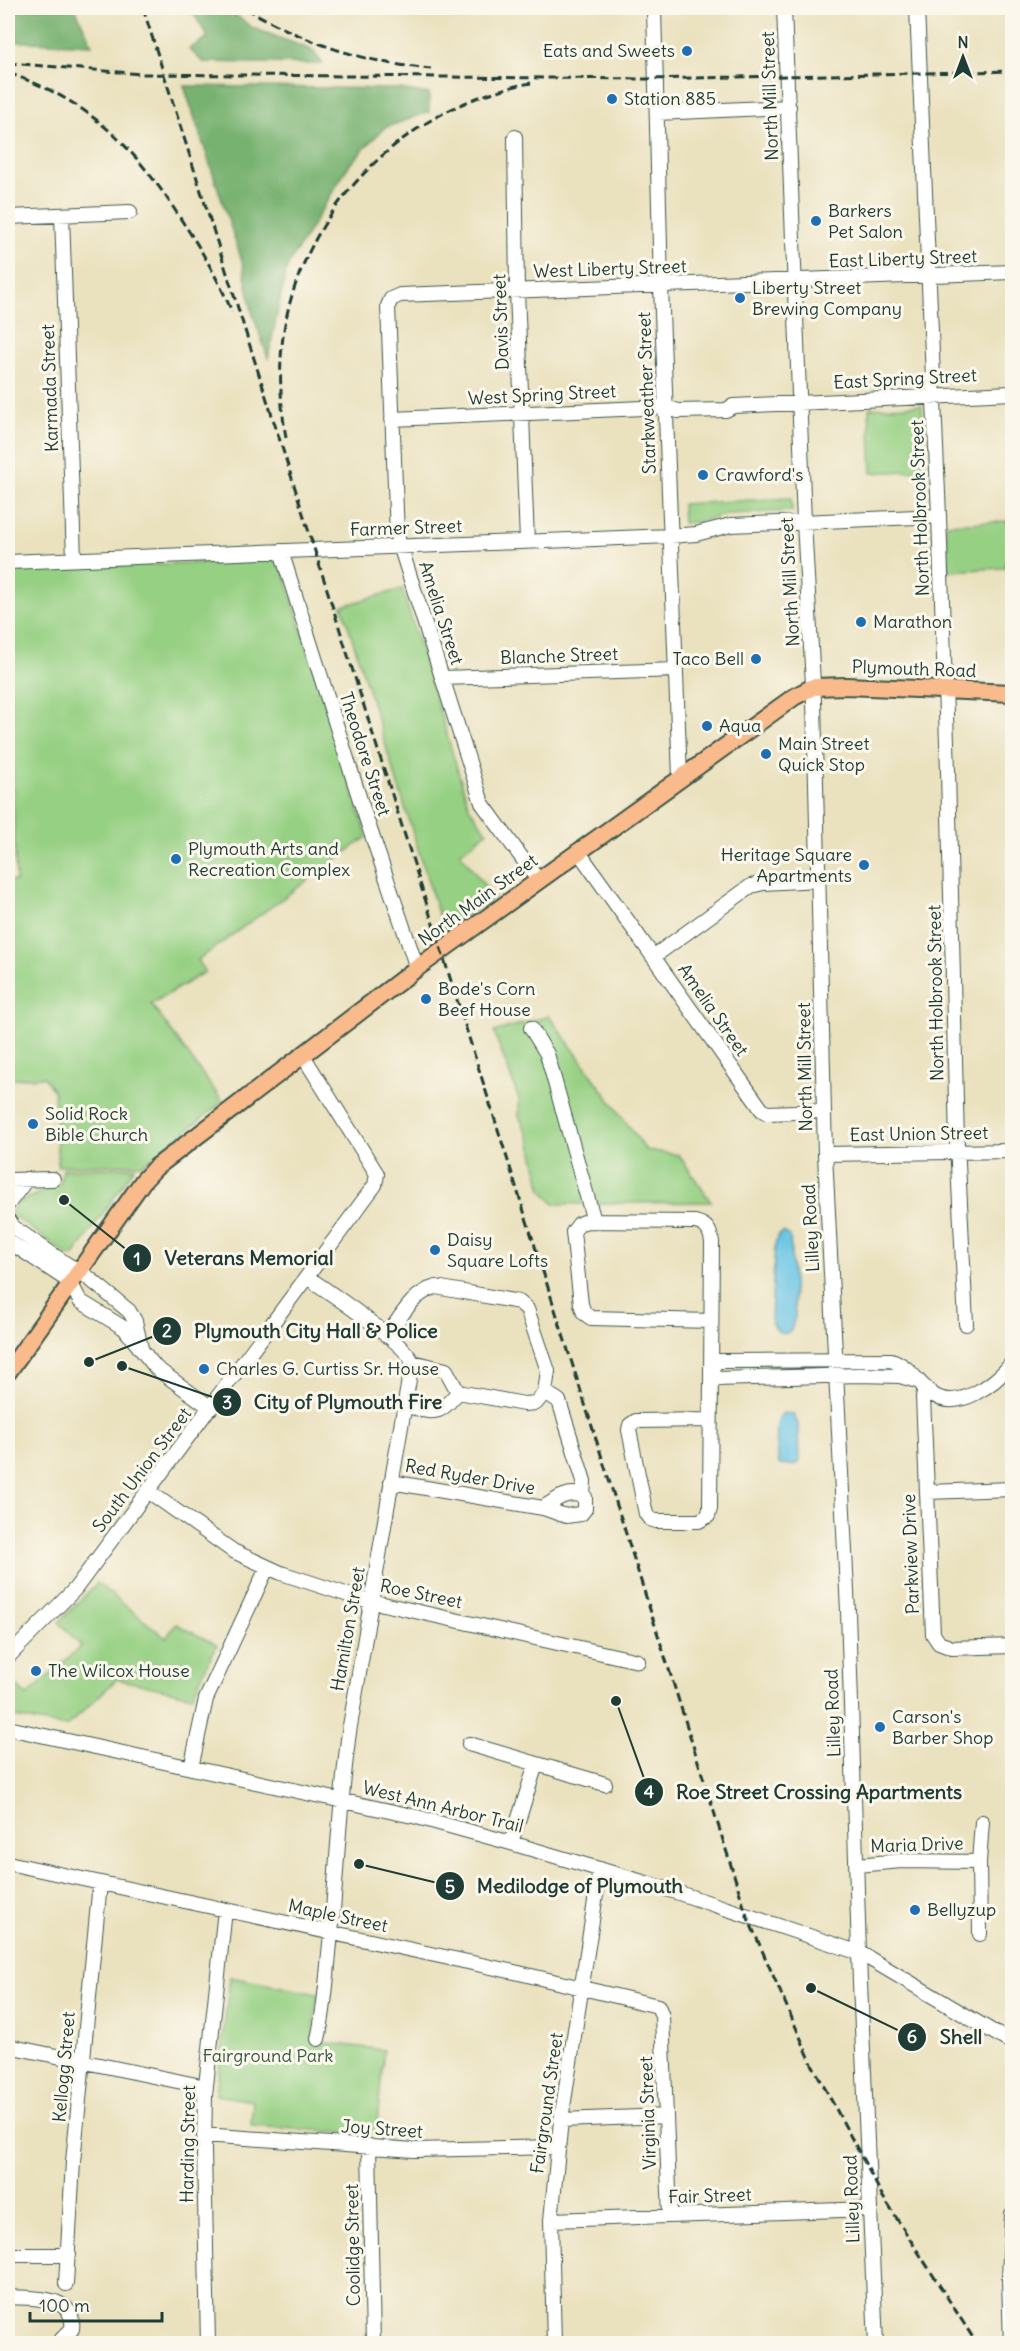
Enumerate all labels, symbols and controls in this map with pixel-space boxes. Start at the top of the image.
north arrow [933,27,993,87]
street label: North Mill Street [756,31,783,161]
text: N [957,32,969,52]
place label: Eats and Sweets [543,39,675,62]
marker: Eats and Sweets [680,44,694,58]
place label: Station 885 [624,87,716,110]
marker: Station 885 [605,92,619,106]
place label: Barkers Pet Salon [828,199,903,243]
marker: Barkers Pet Salon [809,214,823,228]
street label: East Liberty Street [828,244,978,273]
street label: West Liberty Street [533,254,687,283]
street label: Davis Street [487,273,514,371]
place label: Liberty Street Brewing Company [752,276,902,320]
marker: Liberty Street Brewing Company [733,291,747,305]
street label: Starkweather Street [632,311,661,475]
street label: Karmada Street [36,324,63,452]
street label: East Spring Street [833,363,977,394]
street label: West Spring Street [467,379,617,410]
street label: North Holbrook Street [905,419,934,597]
place label: Crawford's [715,463,803,486]
marker: Crawford's [696,468,710,482]
street label: Farmer Street [350,514,462,541]
street label: North Mill Street [775,517,804,647]
street label: Amelia Street [414,558,469,668]
place label: Marathon [873,610,952,633]
marker: Marathon [854,615,868,629]
street label: Blanche Street [500,642,618,669]
place label: Taco Bell [673,647,744,670]
marker: Taco Bell [749,652,763,666]
street label: Plymouth Road [851,655,977,682]
street label: Theodore Street [335,689,396,819]
place label: Aqua [719,714,761,737]
marker: Aqua [700,719,714,733]
place label: Main Street Quick Stop [778,732,870,776]
marker: Main Street Quick Stop [759,747,773,761]
place label: Plymouth Arts and Recreation Complex [188,837,350,881]
place label: Heritage Square Apartments [721,843,852,887]
street label: North Main Street [414,849,542,951]
marker: Plymouth Arts and Recreation Complex [169,852,183,866]
marker: Heritage Square Apartments [857,858,871,872]
street label: North Holbrook Street [922,905,949,1081]
street label: Amelia Street [673,959,754,1060]
place label: Bode's Corn Beef House [438,977,536,1021]
marker: Bode's Corn Beef House [419,992,433,1006]
street label: North Mill Street [792,1002,817,1132]
place label: Solid Rock Bible Church [45,1102,148,1146]
marker: Solid Rock Bible Church [26,1117,40,1131]
street label: East Union Street [850,1121,988,1146]
street label: Lilley Road [797,1183,824,1273]
place label: Daisy Square Lofts [447,1228,548,1272]
callout: Veterans Memorial [122,1239,345,1277]
marker: Daisy Square Lofts [428,1243,442,1257]
text: Veterans Memorial [165,1245,333,1270]
text: 1 [133,1247,141,1270]
callout: Plymouth City Hall & Police [152,1312,450,1350]
text: Plymouth City Hall & Police [194,1318,438,1343]
text: 2 [162,1319,172,1342]
place label: Charles G. Curtiss Sr. House [216,1357,439,1380]
marker: Charles G. Curtiss Sr. House [197,1362,211,1376]
callout: City of Plymouth Fire [212,1383,454,1421]
text: City of Plymouth Fire [254,1389,442,1414]
text: 3 [222,1391,232,1414]
street label: South Union Street [87,1403,196,1537]
street label: Red Ryder Drive [403,1454,537,1499]
street label: Parkview Drive [897,1493,924,1615]
street label: Hamilton Street [325,1565,370,1693]
street label: Roe Street [378,1574,464,1613]
place label: The Wilcox House [48,1659,190,1682]
marker: The Wilcox House [29,1664,43,1678]
street label: Lilley Road [819,1668,846,1758]
place label: Carson's Barber Shop [892,1705,993,1749]
marker: Carson's Barber Shop [873,1720,887,1734]
callout: Roe Street Crossing Apartments [634,1773,974,1811]
street label: West Ann Arbor Trail [360,1775,526,1838]
text: Roe Street Crossing Apartments [676,1779,962,1804]
text: 4 [644,1780,655,1803]
street label: Maria Drive [870,1831,964,1858]
callout: Medilodge of Plymouth [435,1867,695,1905]
text: Medilodge of Plymouth [477,1873,684,1898]
text: 5 [445,1875,455,1898]
street label: Maple Street [286,1894,390,1937]
place label: Bellyzup [927,1898,996,1921]
marker: Bellyzup [908,1903,922,1917]
street label: Kellogg Street [47,2011,80,2123]
callout: Shell [897,2018,994,2056]
text: Shell [940,2024,982,2049]
text: 6 [907,2025,917,2048]
street label: Fairground Street [525,2031,568,2175]
park label: Fairground Park [202,2044,334,2067]
street label: Virginia Street [634,2056,661,2170]
street label: Harding Street [175,2085,200,2203]
street label: Joy Street [340,2114,424,2143]
street label: Lilley Road [838,2154,865,2244]
street label: Fair Street [668,2183,752,2208]
street label: Coolidge Street [340,2184,365,2307]
scale bar [30,2285,162,2323]
text: 100 m [39,2294,90,2317]

